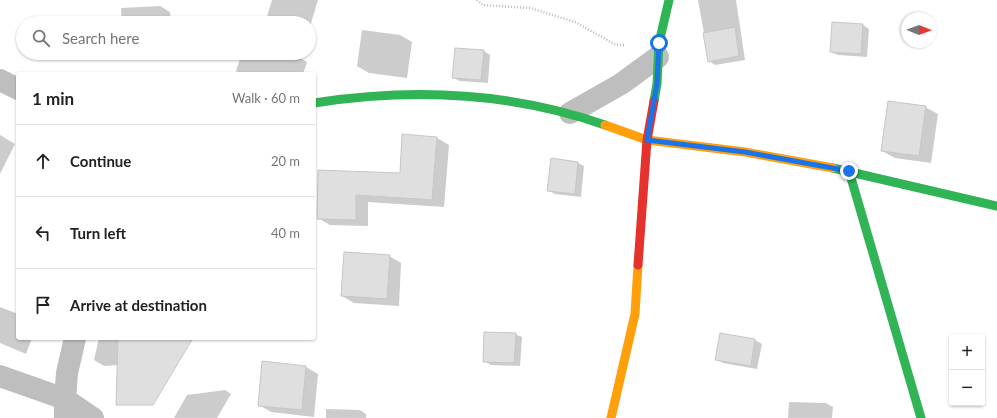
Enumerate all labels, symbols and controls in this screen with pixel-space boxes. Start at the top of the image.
north arrow [901,12,937,48]
search box [16,16,316,60]
icon: search [30,27,52,49]
text: Search here [62,29,139,47]
route start [650,34,668,52]
text: 1 min [32,88,74,109]
text: Walk · 60 m [232,90,300,106]
icon: ahead [32,150,54,172]
text: Continue [70,152,131,170]
text: 20 m [271,153,300,169]
route end [840,162,858,180]
icon: left [32,222,54,244]
text: Turn left [70,224,126,242]
text: 40 m [271,225,300,241]
icon: arrive [32,294,54,316]
text: Arrive at destination [70,296,207,314]
map controls [949,334,985,406]
button: + [949,334,985,370]
button: − [949,370,985,406]

